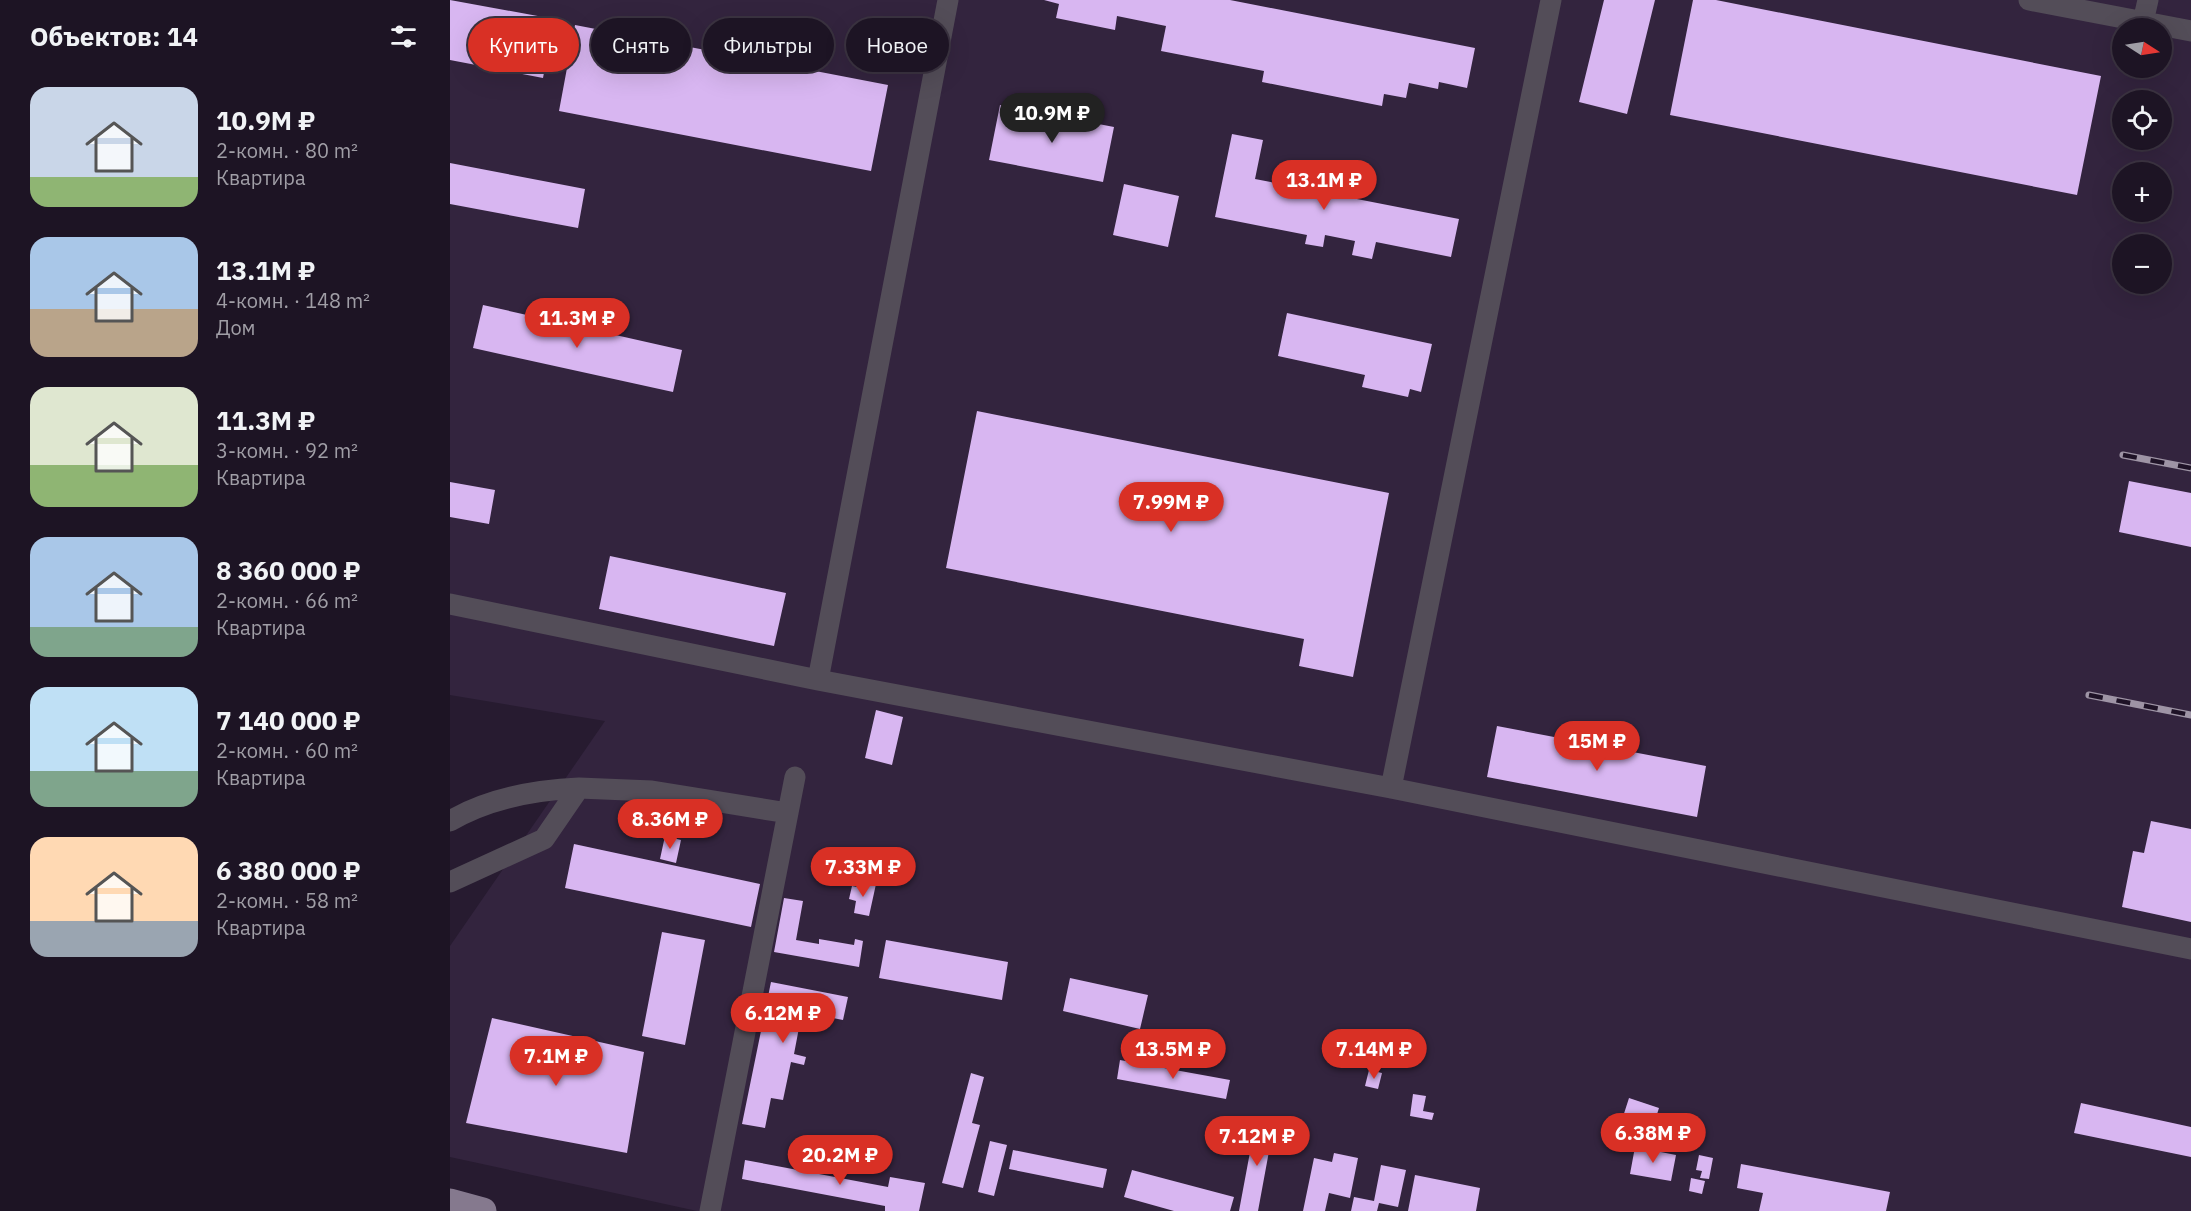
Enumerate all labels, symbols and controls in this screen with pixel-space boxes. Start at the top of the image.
chip: Купить [468,18,579,72]
chip: Снять [591,18,691,72]
chip: Фильтры [703,18,834,72]
chip: Новое [846,18,949,72]
north arrow [2112,18,2172,78]
map controls [2112,18,2172,294]
text: Объектов: 14 [30,19,198,53]
icon: filters [387,20,420,53]
button: locate [2112,90,2172,150]
pin: 10.9M ₽ [997,93,1107,144]
text: 10.9M ₽ [1014,99,1090,126]
text: 10.9M ₽ [216,103,315,137]
icon: home [78,111,150,183]
text: 2-комн. · 80 m² [216,137,358,164]
pin: 13.1M ₽ [1269,160,1379,211]
button: + [2112,162,2172,222]
text: Квартира [216,164,306,191]
text: 13.1M ₽ [1286,166,1362,193]
button: − [2112,234,2172,294]
text: 13.1M ₽ [216,253,315,287]
icon: home [78,261,150,333]
text: 4-комн. · 148 m² [216,287,370,314]
pin: 11.3M ₽ [522,298,632,349]
text: 11.3M ₽ [539,304,615,331]
text: Дом [216,314,256,341]
text: 11.3M ₽ [216,403,315,437]
icon: home [78,411,150,483]
text: 3-комн. · 92 m² [216,437,358,464]
text: Квартира [216,464,306,491]
pin: 7.99M ₽ [1116,482,1226,533]
text: 7.99M ₽ [1133,488,1209,515]
text: 8 360 000 ₽ [216,553,361,587]
icon: home [78,561,150,633]
text: 2-комн. · 66 m² [216,587,358,614]
text: Квартира [216,614,306,641]
text: 7 140 000 ₽ [216,703,361,737]
icon: home [78,711,150,783]
pin: 15M ₽ [1555,721,1639,772]
text: 15M ₽ [1568,727,1626,754]
text: 2-комн. · 60 m² [216,737,358,764]
text: Квартира [216,764,306,791]
pin: 8.36M ₽ [615,799,725,850]
text: 8.36M ₽ [632,805,708,832]
pin: 7.33M ₽ [808,847,918,898]
text: 6 380 000 ₽ [216,853,361,887]
text: 7.33M ₽ [825,853,901,880]
icon: home [78,861,150,933]
text: 2-комн. · 58 m² [216,887,358,914]
text: Квартира [216,914,306,941]
pin: 6.12M ₽ [728,993,838,1044]
text: 6.12M ₽ [745,999,821,1026]
pin: 13.5M ₽ [1118,1029,1228,1080]
pin: 7.14M ₽ [1319,1029,1429,1080]
text: 13.5M ₽ [1135,1035,1211,1062]
text: 7.14M ₽ [1336,1035,1412,1062]
pin: 7.1M ₽ [507,1036,605,1087]
text: 7.1M ₽ [524,1042,588,1069]
pin: 6.38M ₽ [1598,1113,1708,1164]
pin: 7.12M ₽ [1202,1116,1312,1167]
text: 6.38M ₽ [1615,1119,1691,1146]
text: 7.12M ₽ [1219,1122,1295,1149]
pin: 20.2M ₽ [785,1135,895,1186]
text: 20.2M ₽ [802,1141,878,1168]

